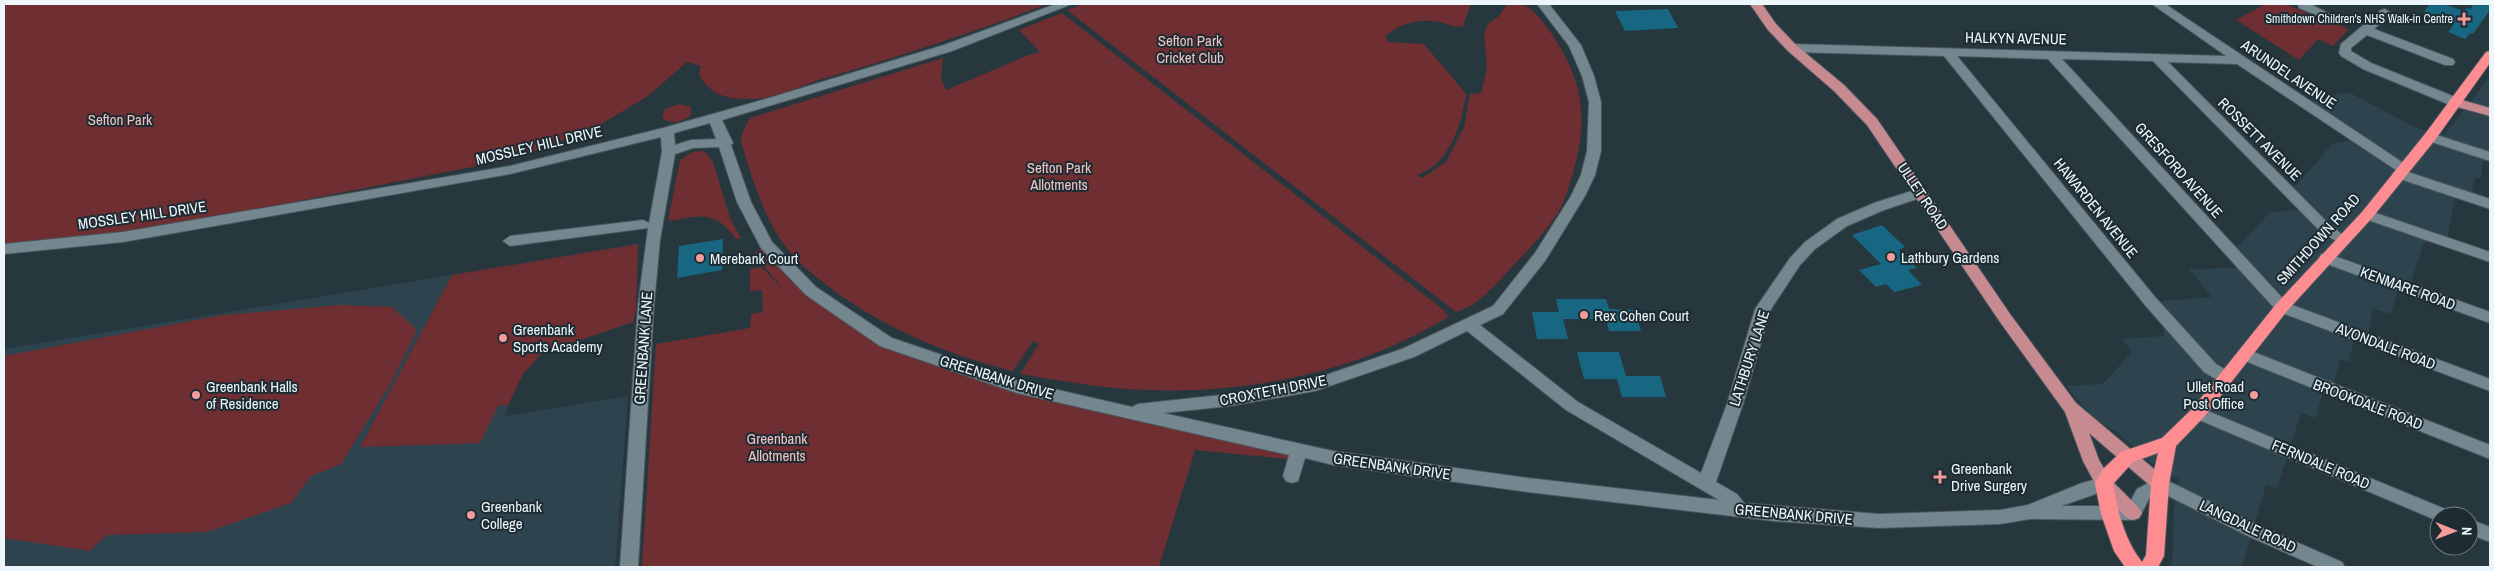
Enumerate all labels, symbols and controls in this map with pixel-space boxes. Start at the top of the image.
place label: Smithdown Children's NHS Walk-in Centre [2266,11,2453,27]
marker: Smithdown Children's NHS Walk-in Centre [2457,12,2471,26]
street label: HALKYN AVENUE [1965,27,2067,49]
park label: Sefton Park Cricket Club [1156,30,1224,68]
street label: ARUNDEL AVENUE [2236,34,2341,114]
street label: ROSSETT AVENUE [2214,93,2306,185]
park label: Sefton Park [88,109,153,130]
street label: GRESFORD AVENUE [2130,118,2228,222]
street label: MOSSLEY HILL DRIVE [474,120,604,170]
street label: HAWARDEN AVENUE [2049,153,2143,263]
park label: Sefton Park Allotments [1027,157,1092,195]
street label: ULLET ROAD [1893,158,1953,234]
street label: SMITHDOWN ROAD [2271,189,2365,289]
street label: MOSSLEY HILL DRIVE [77,196,207,234]
place label: Lathbury Gardens [1901,247,1999,268]
place label: Merebank Court [710,248,799,269]
marker: Lathbury Gardens [1885,251,1897,263]
marker: Merebank Court [694,252,706,264]
street label: KENMARE ROAD [2358,261,2459,315]
street label: GREENBANK LANE [629,291,657,405]
place label: Rex Cohen Court [1594,305,1690,326]
street label: LATHBURY LANE [1724,307,1774,409]
marker: Rex Cohen Court [1578,309,1590,321]
street label: AVONDALE ROAD [2332,317,2439,375]
place label: Greenbank Sports Academy [513,319,603,357]
marker: Greenbank Sports Academy [497,332,509,344]
street label: GREENBANK DRIVE [937,350,1057,404]
street label: CROXTETH DRIVE [1218,369,1328,411]
street label: BROOKDALE ROAD [2310,373,2426,435]
place label: Greenbank Halls of Residence [206,376,298,414]
place label: Ullet Road Post Office [2183,376,2244,414]
marker: Greenbank Halls of Residence [190,389,202,401]
marker: Ullet Road Post Office [2248,389,2260,401]
park label: Greenbank Allotments [747,428,808,466]
street label: FERNDALE ROAD [2269,434,2373,494]
street label: GREENBANK DRIVE [1332,447,1452,485]
place label: Greenbank Drive Surgery [1951,458,2028,496]
marker: Greenbank Drive Surgery [1933,470,1947,484]
street label: LANGDALE ROAD [2196,494,2300,558]
place label: Greenbank College [481,496,543,534]
street label: GREENBANK DRIVE [1734,498,1854,530]
north arrow [2429,506,2479,556]
marker: Greenbank College [465,509,477,521]
text: N [2458,527,2476,536]

